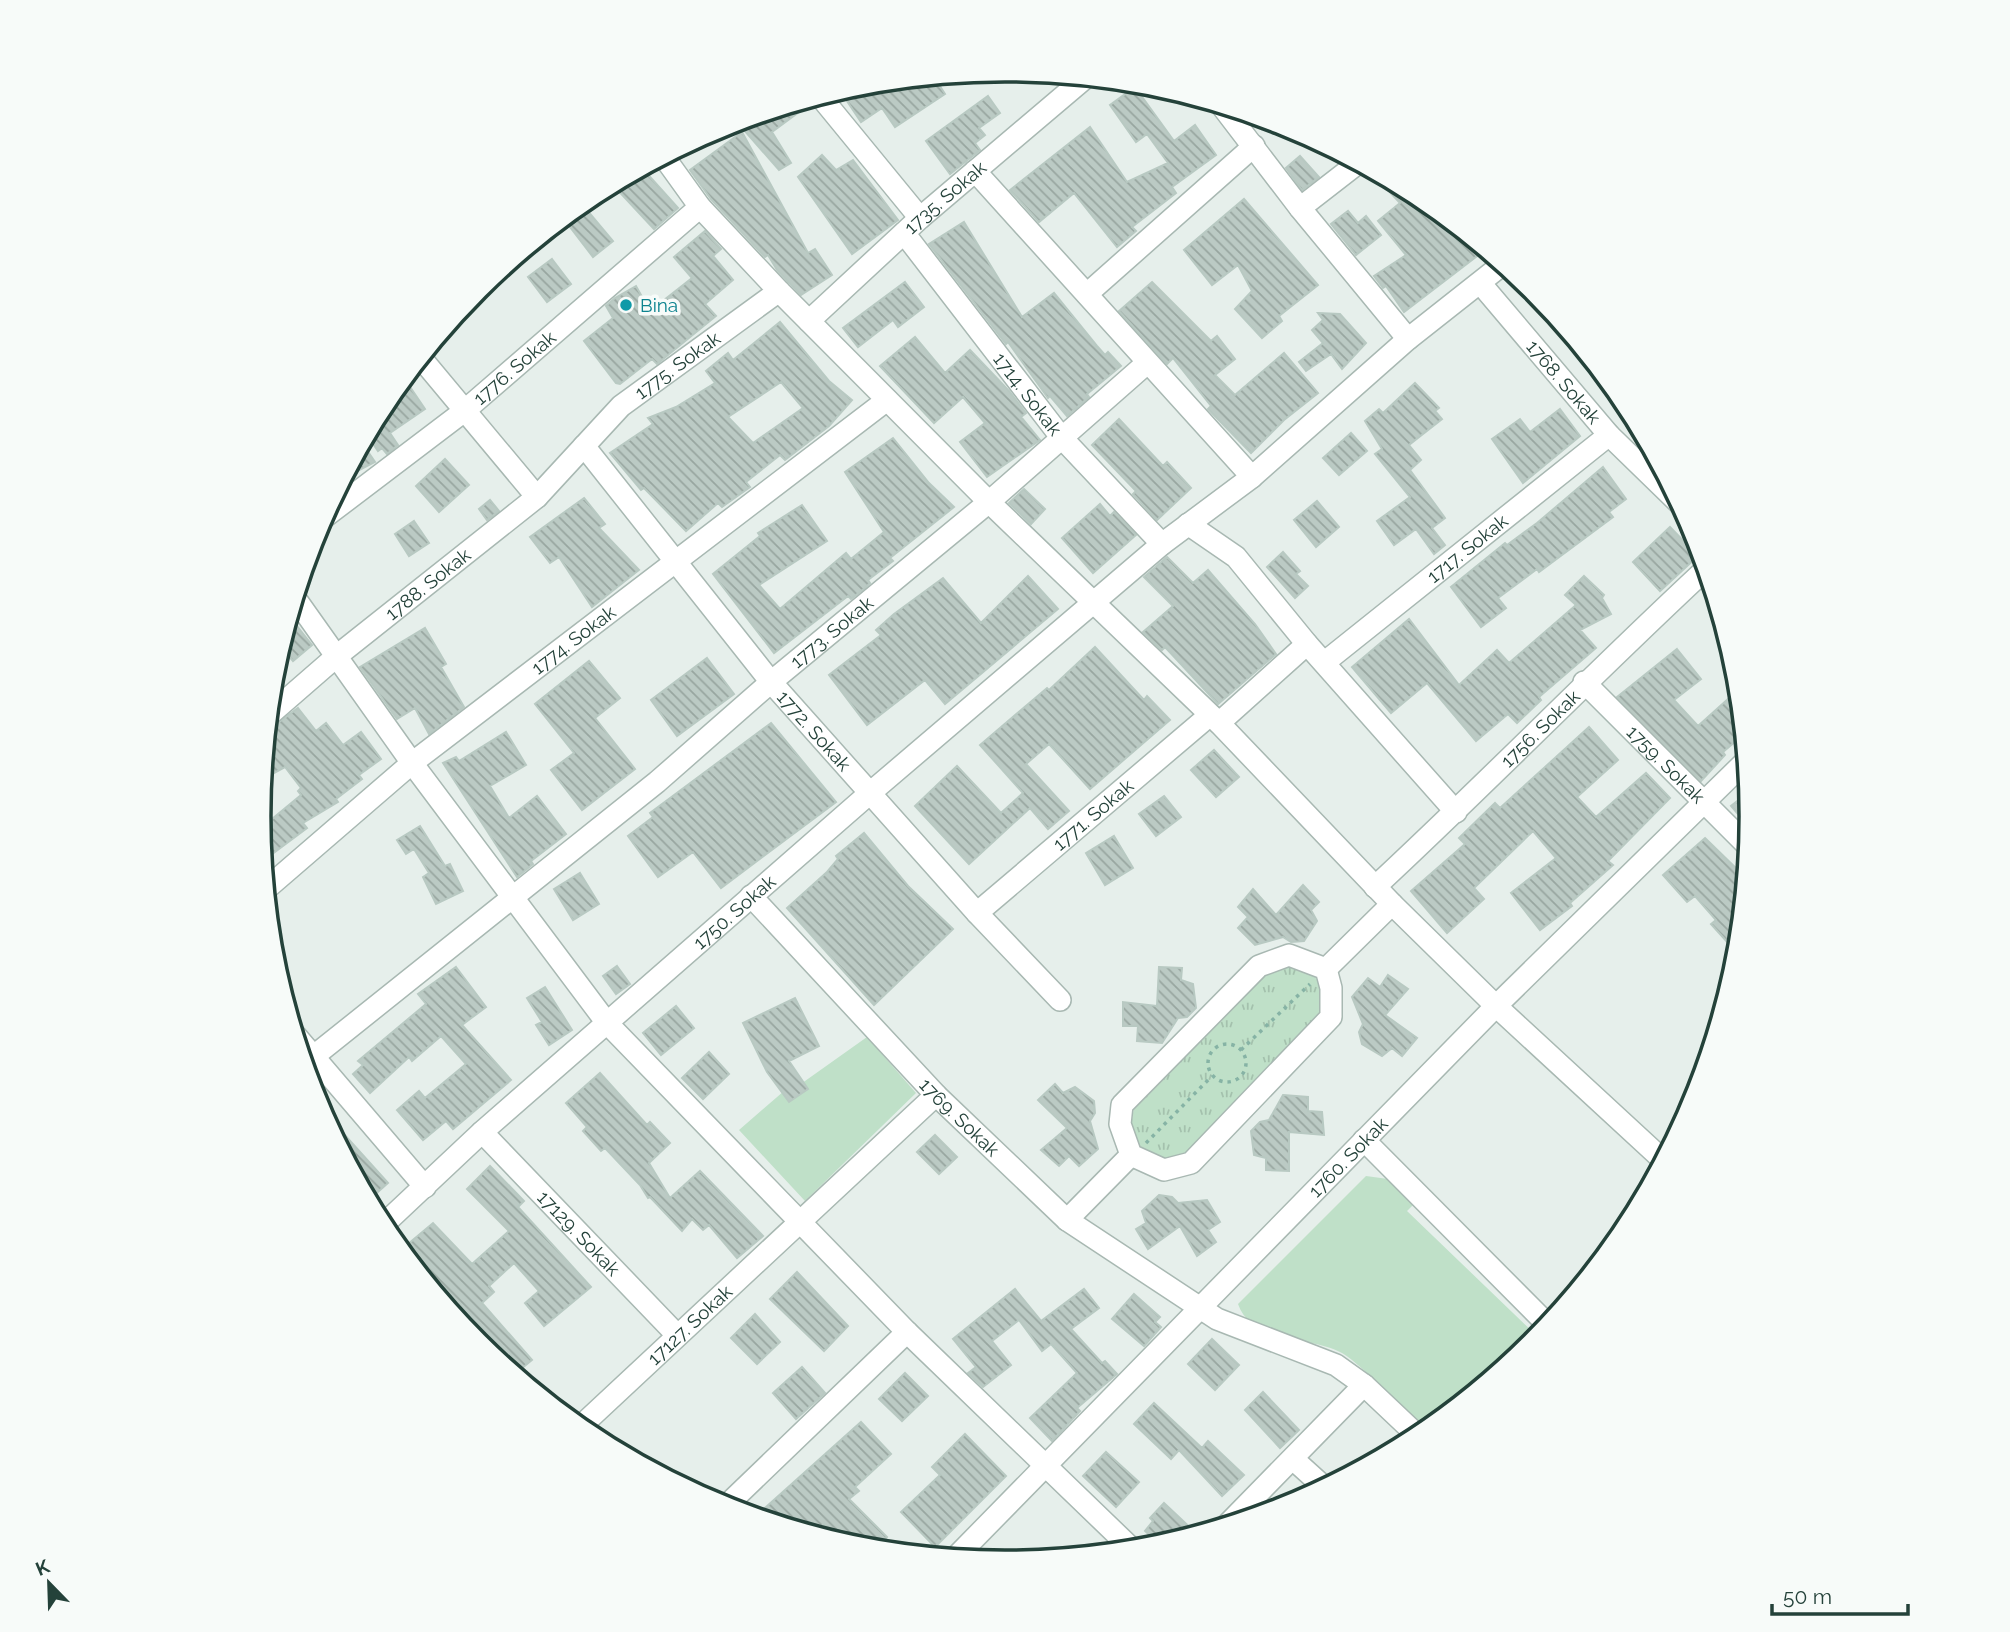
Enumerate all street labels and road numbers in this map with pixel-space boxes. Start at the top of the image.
street label: 1735. Sokak [900,156,990,238]
street label: 1776. Sokak [469,326,560,409]
street label: 1775. Sokak [630,327,724,403]
street label: 1768. Sokak [1522,335,1605,428]
street label: 1714. Sokak [989,348,1067,440]
street label: 1717. Sokak [1422,509,1512,587]
street label: 1788. Sokak [381,543,475,624]
street label: 1773. Sokak [786,592,877,672]
street label: 1774. Sokak [527,601,620,679]
street label: 1756. Sokak [1496,685,1584,772]
street label: 1772. Sokak [773,686,856,775]
street label: 1759. Sokak [1622,720,1710,808]
street label: 1771. Sokak [1048,774,1137,855]
street label: 1750. Sokak [689,870,780,953]
street label: 1769. Sokak [915,1074,1004,1161]
street label: 1760. Sokak [1304,1113,1392,1202]
street label: 17129. Sokak [533,1186,625,1280]
street label: 17127. Sokak [643,1280,736,1369]

